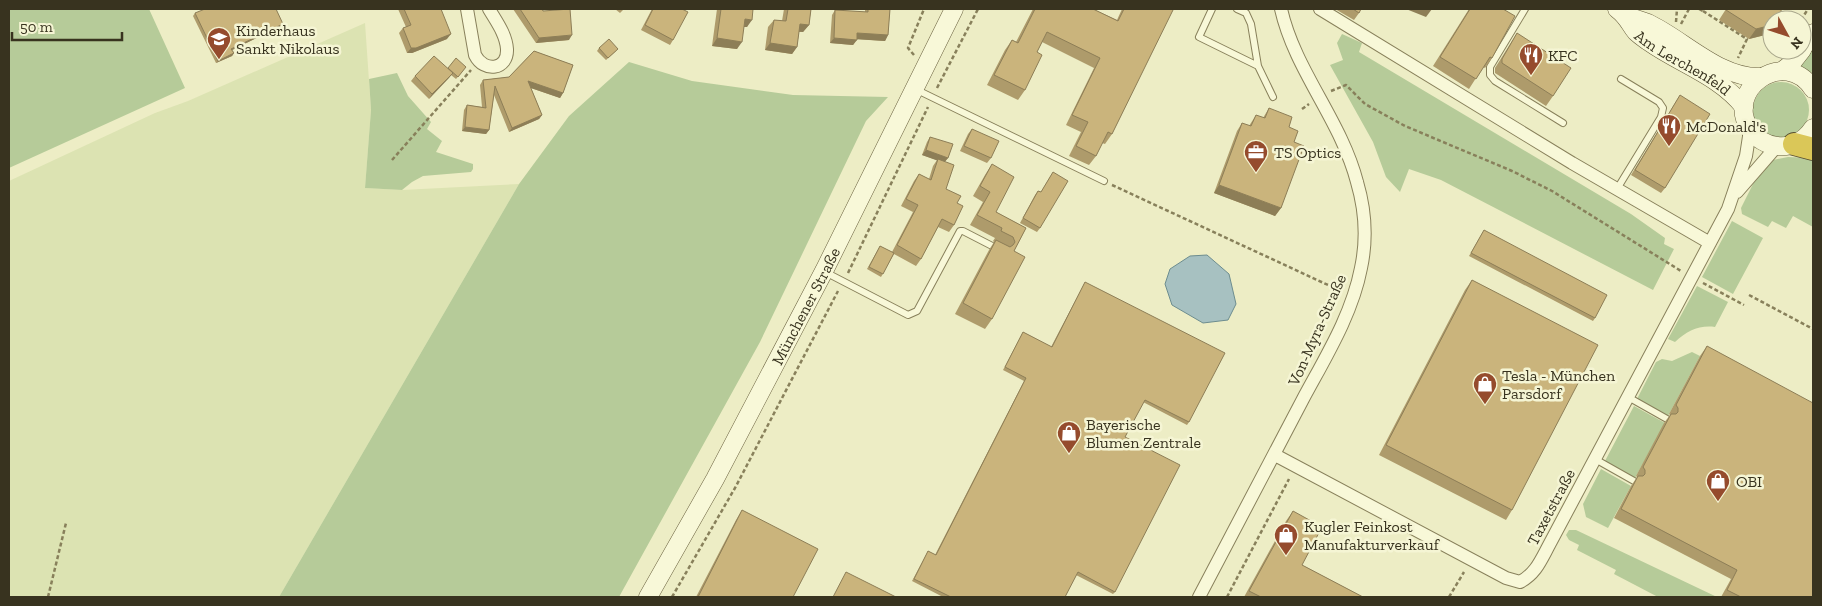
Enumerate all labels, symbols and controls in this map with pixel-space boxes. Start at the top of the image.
scale bar [12,10,122,42]
north arrow [1762,10,1812,60]
text: 50 m [20,18,53,36]
place label: Kinderhaus Sankt Nikolaus [236,21,340,58]
street label: Am Lerchenfeld [1631,25,1735,99]
school or university icon: Kinderhaus Sankt Nikolaus [206,26,232,60]
text: N [1786,33,1807,53]
restaurant icon: KFC [1518,42,1544,76]
place label: KFC [1548,46,1578,65]
restaurant icon: McDonald's [1656,113,1682,147]
place label: McDonald's [1686,117,1766,136]
office icon: TS Optics [1243,139,1269,173]
place label: TS Optics [1274,143,1341,162]
street label: Münchener Straße [767,244,844,368]
street label: Von-Myra-Straße [1283,271,1350,390]
place label: Tesla - München Parsdorf [1502,366,1616,403]
shop icon: Tesla - München Parsdorf [1472,371,1498,405]
place label: Bayerische Blumen Zentrale [1086,415,1201,452]
shop icon: Bayerische Blumen Zentrale [1056,420,1082,454]
street label: Taxetstraße [1523,465,1579,549]
shop icon: OBI [1705,468,1731,502]
place label: OBI [1736,472,1762,491]
place label: Kugler Feinkost Manufakturverkauf [1304,517,1441,554]
shop icon: Kugler Feinkost Manufakturverkauf [1273,522,1299,556]

